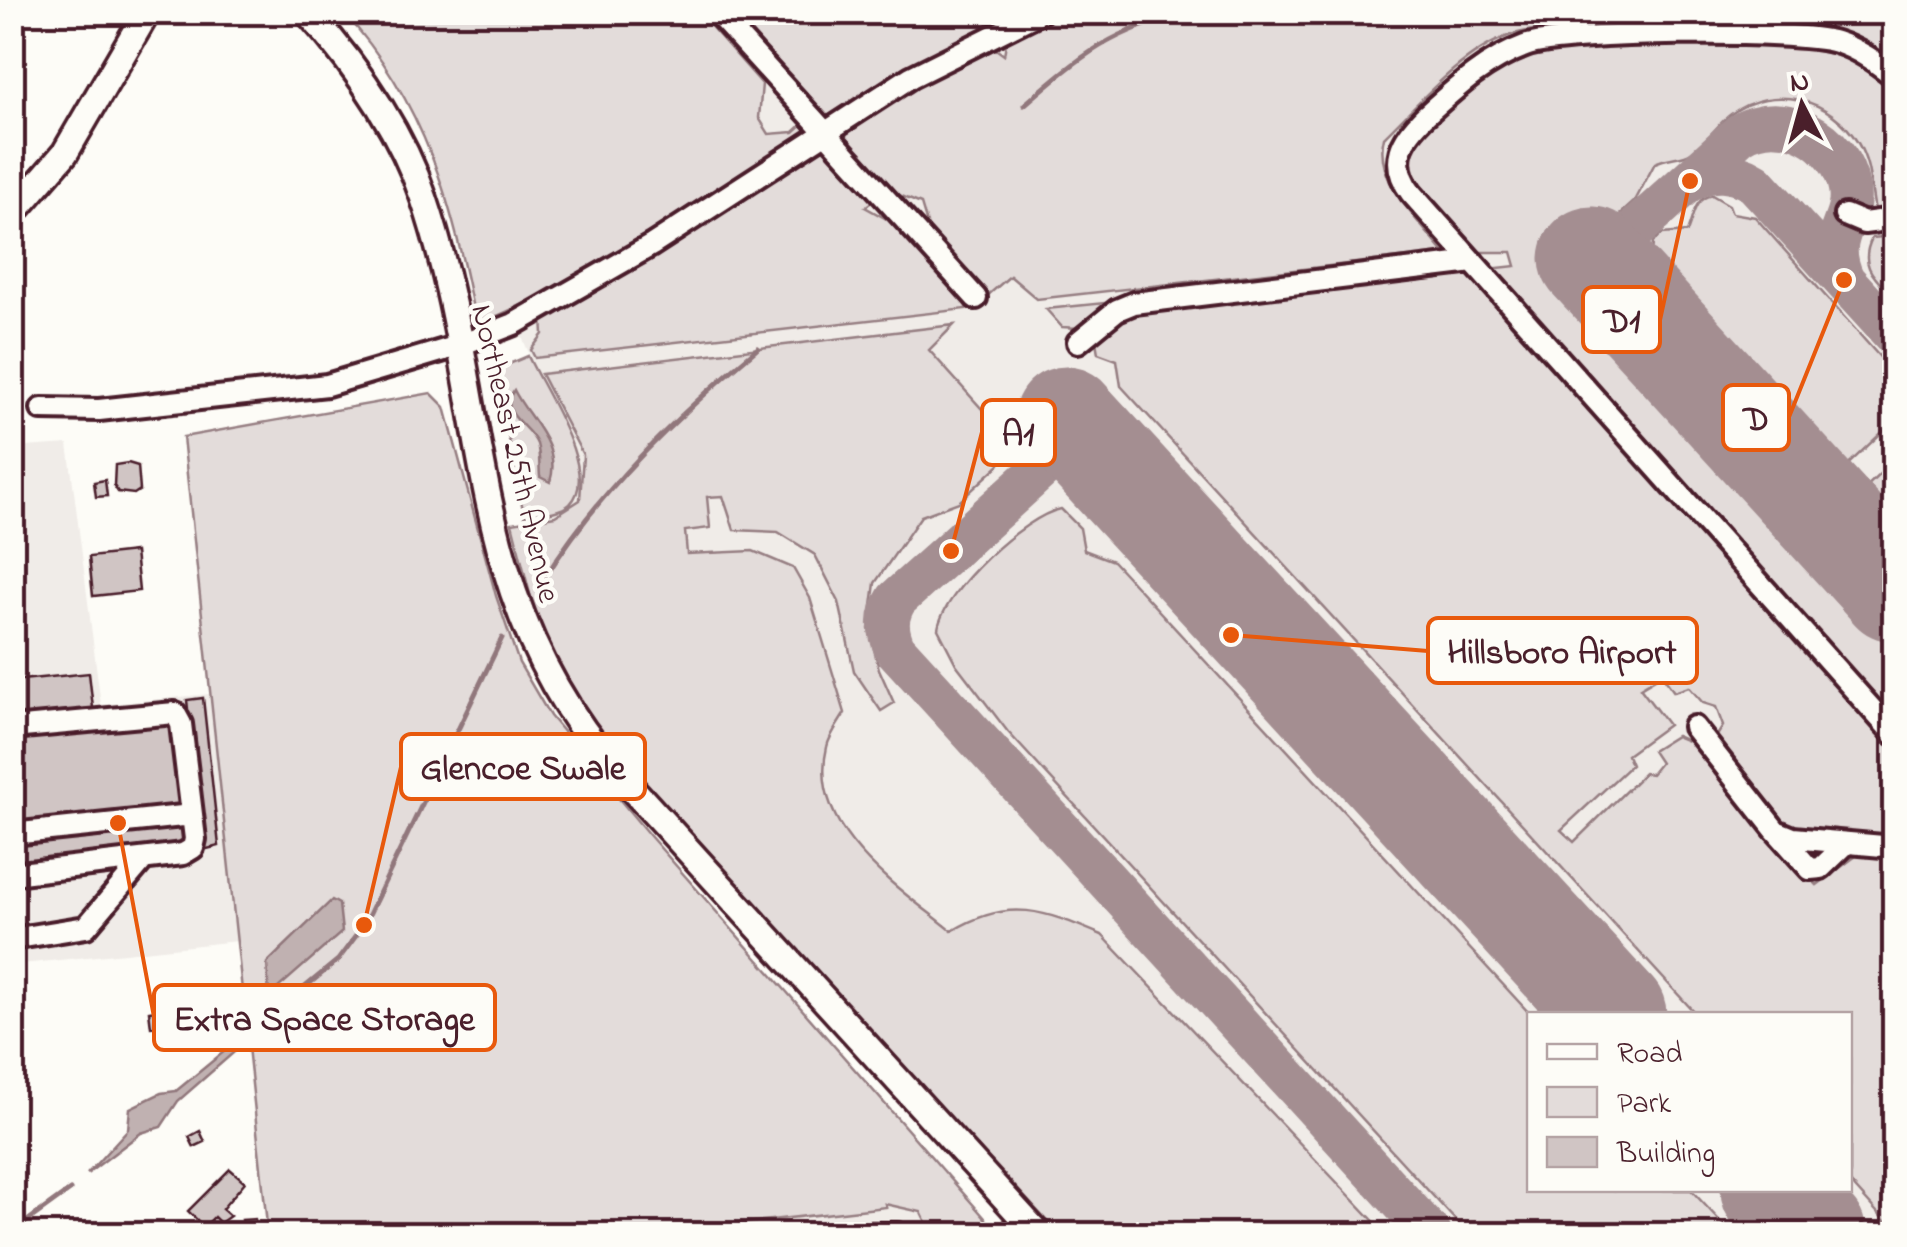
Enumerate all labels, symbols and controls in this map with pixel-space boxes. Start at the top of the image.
north arrow [1752,55,1852,155]
text: N [1788,62,1811,105]
callout: D1 [1583,287,1660,352]
text: D1 [1602,298,1640,349]
street label: Northeast 25th Avenue [456,300,571,608]
callout: D [1723,385,1789,450]
text: D [1741,396,1769,447]
callout: A1 [982,400,1055,465]
text: A1 [1002,411,1034,462]
callout: Hillsboro Airport [1428,618,1697,683]
text: Hillsboro Airport [1447,629,1677,680]
callout: Glencoe Swale [401,734,645,799]
text: Glencoe Swale [421,745,627,796]
callout: Extra Space Storage [154,985,495,1050]
text: Extra Space Storage [173,996,476,1048]
legend [1527,1012,1852,1192]
text: Road [1617,1033,1682,1077]
text: Park [1617,1083,1672,1127]
text: Building [1616,1133,1715,1177]

